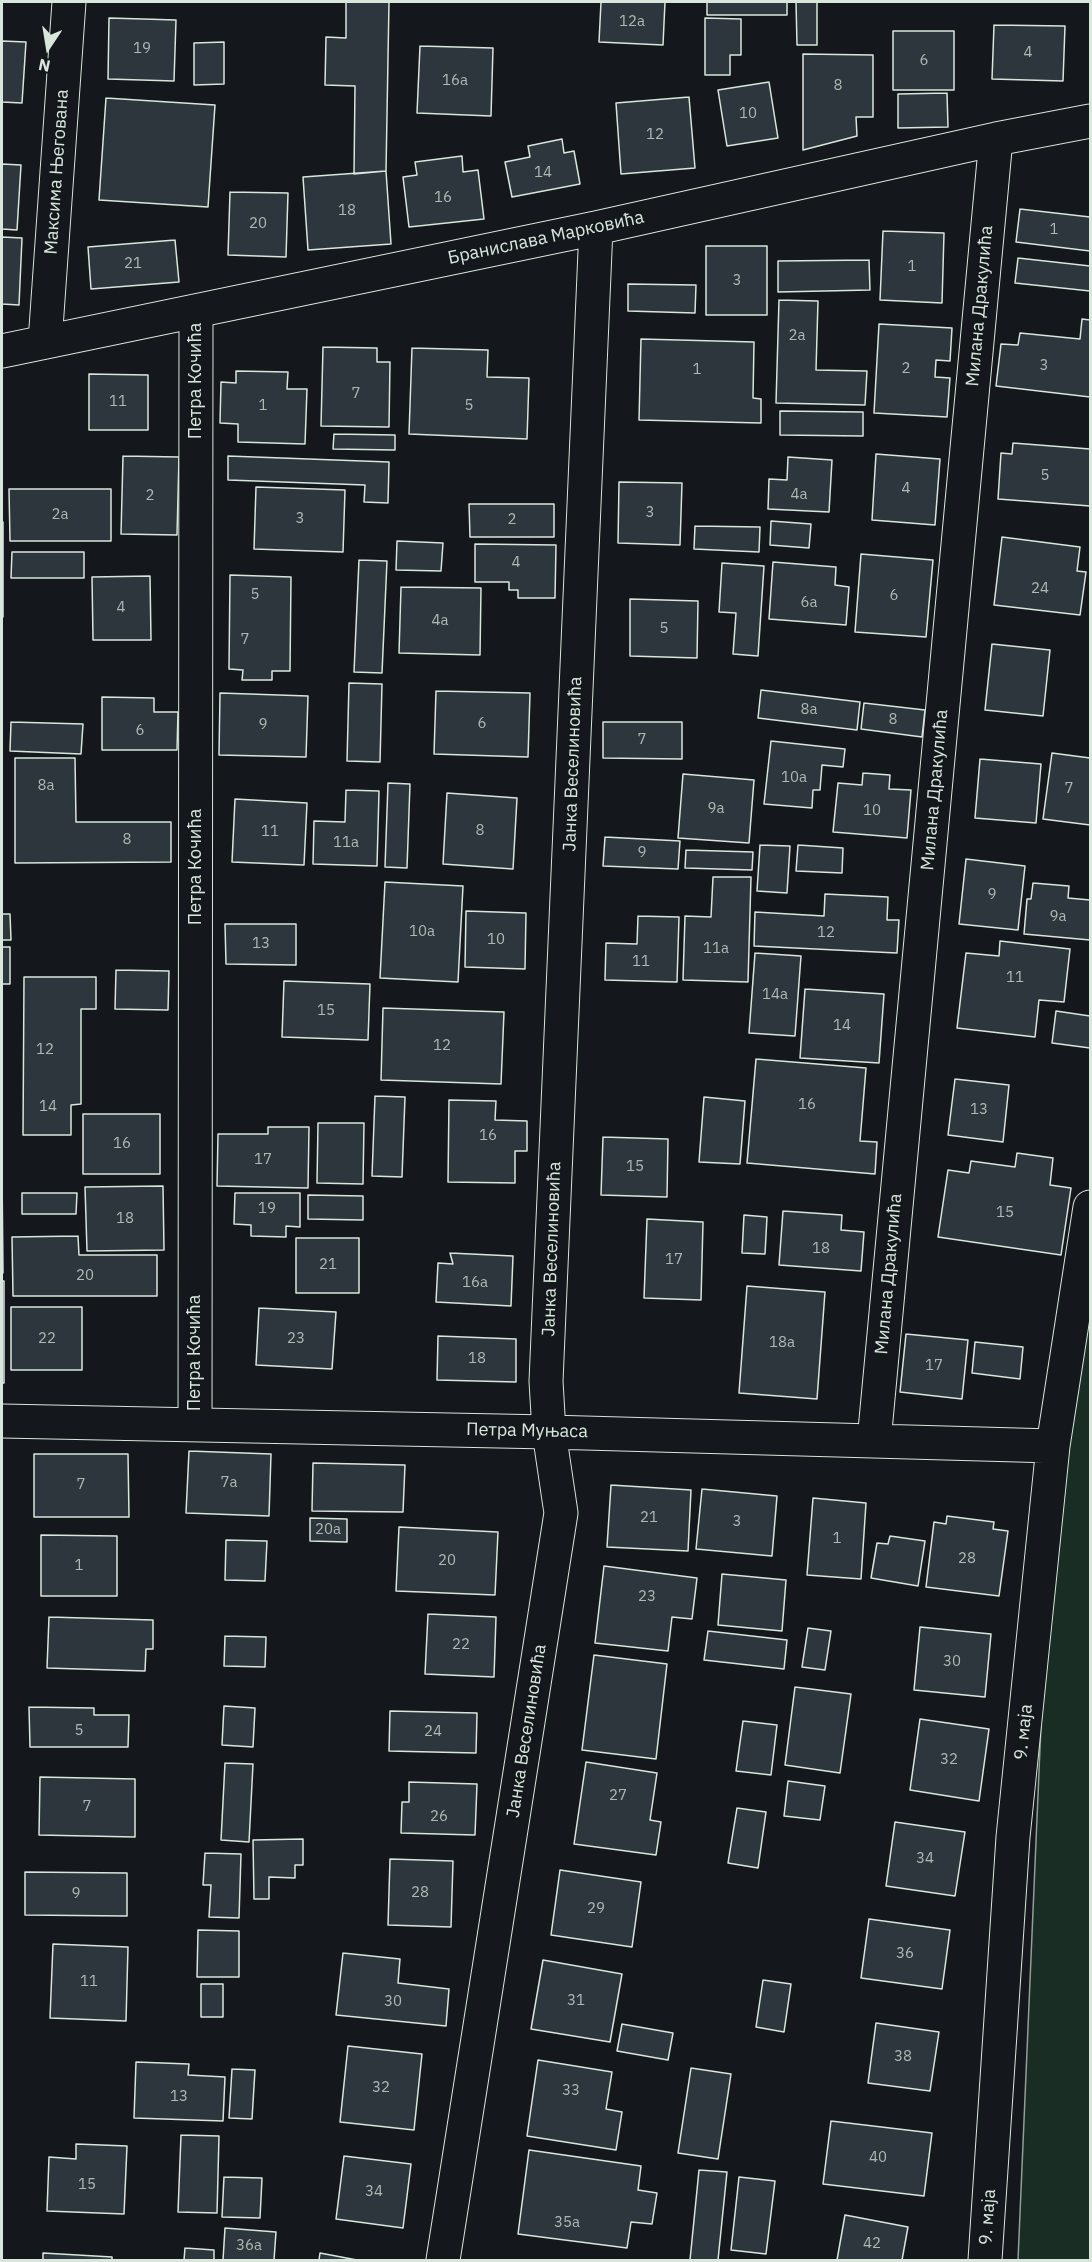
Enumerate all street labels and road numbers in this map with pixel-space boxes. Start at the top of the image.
street label: Максима Његована [40,89,74,255]
street label: Бранислава Марковића [446,207,646,269]
street label: Милана Дракулића [962,225,998,387]
street label: Петра Кочића [185,323,207,439]
street label: Јанка Веселиновића [559,676,587,852]
street label: Милана Дракулића [917,709,953,871]
street label: Петра Кочића [185,809,207,925]
street label: Јанка Веселиновића [538,1161,566,1337]
street label: Милана Дракулића [871,1193,907,1355]
street label: Петра Кочића [184,1295,206,1411]
street label: Петра Муњаса [466,1419,588,1443]
street label: Јанка Веселиновића [503,1643,551,1819]
street label: 9. маја [1010,1703,1038,1761]
street label: 9. маја [975,2188,1001,2246]

